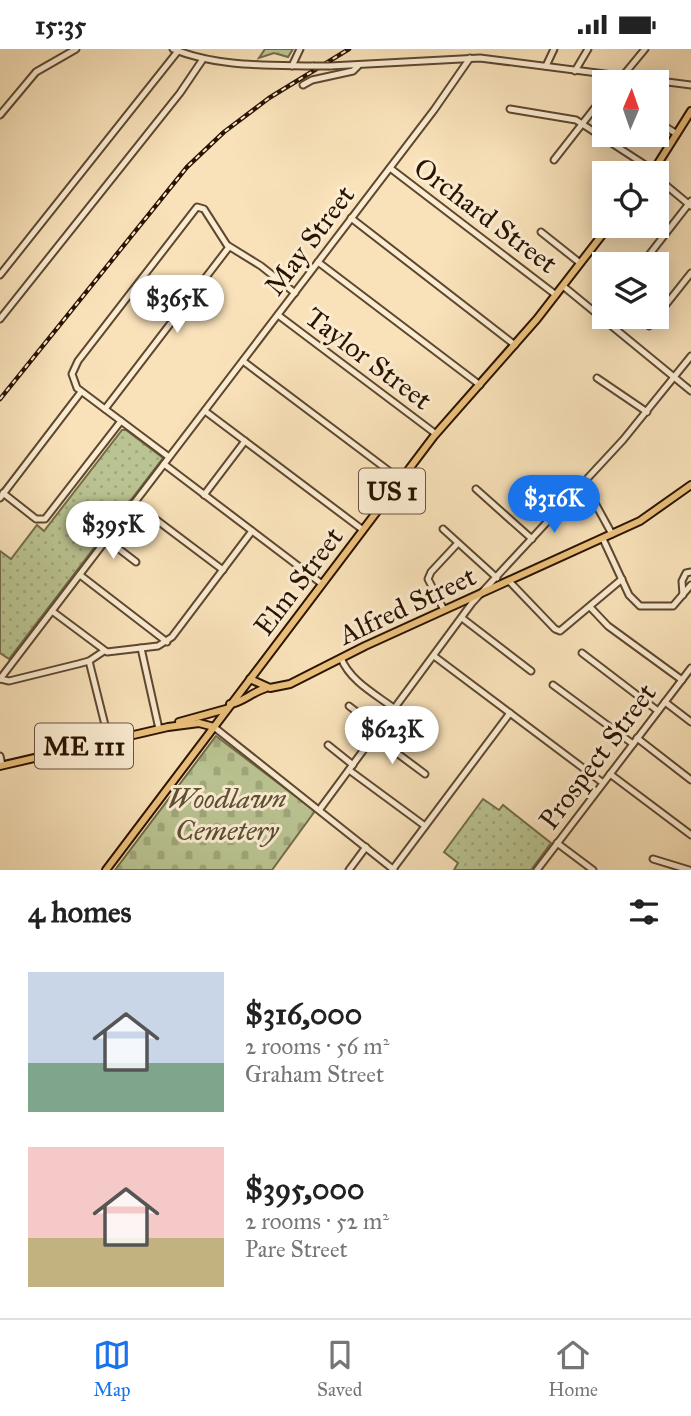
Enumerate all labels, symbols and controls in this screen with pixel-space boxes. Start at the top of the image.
text: 15:35 [35,9,86,41]
north arrow [592,70,668,147]
map controls [592,70,669,329]
street label: Orchard Street [407,150,565,281]
button: locate [592,161,669,238]
street label: May Street [257,178,362,302]
button: layers [592,252,669,329]
pin: $365K [128,275,226,335]
text: $365K [146,284,208,312]
street label: Taylor Street [298,299,439,417]
road number: US 1 [359,469,425,513]
pin: $316K [505,475,603,535]
text: $316K [524,484,584,512]
pin: $395K [64,501,162,561]
text: $395K [82,510,144,538]
street label: Elm Street [246,520,351,642]
street label: Alfred Street [332,558,482,653]
street label: Prospect Street [531,676,664,836]
pin: $623K [343,707,441,766]
text: $623K [361,715,423,743]
road number: ME 111 [35,723,133,769]
park label: Woodlawn Cemetery [168,781,287,848]
icon: filters [625,893,663,931]
text: 4 homes [28,894,132,930]
text: $316,000 [245,996,362,1032]
icon: home [84,1000,168,1084]
text: 2 rooms · 56 m² [245,1032,389,1060]
text: Graham Street [245,1060,384,1088]
text: $395,000 [245,1171,364,1207]
icon: home [84,1175,168,1259]
text: 2 rooms · 52 m² [245,1207,389,1235]
text: Pare Street [245,1235,348,1263]
tab: Map [93,1336,131,1401]
tab: Saved [317,1336,362,1401]
tab: Home [548,1336,598,1401]

